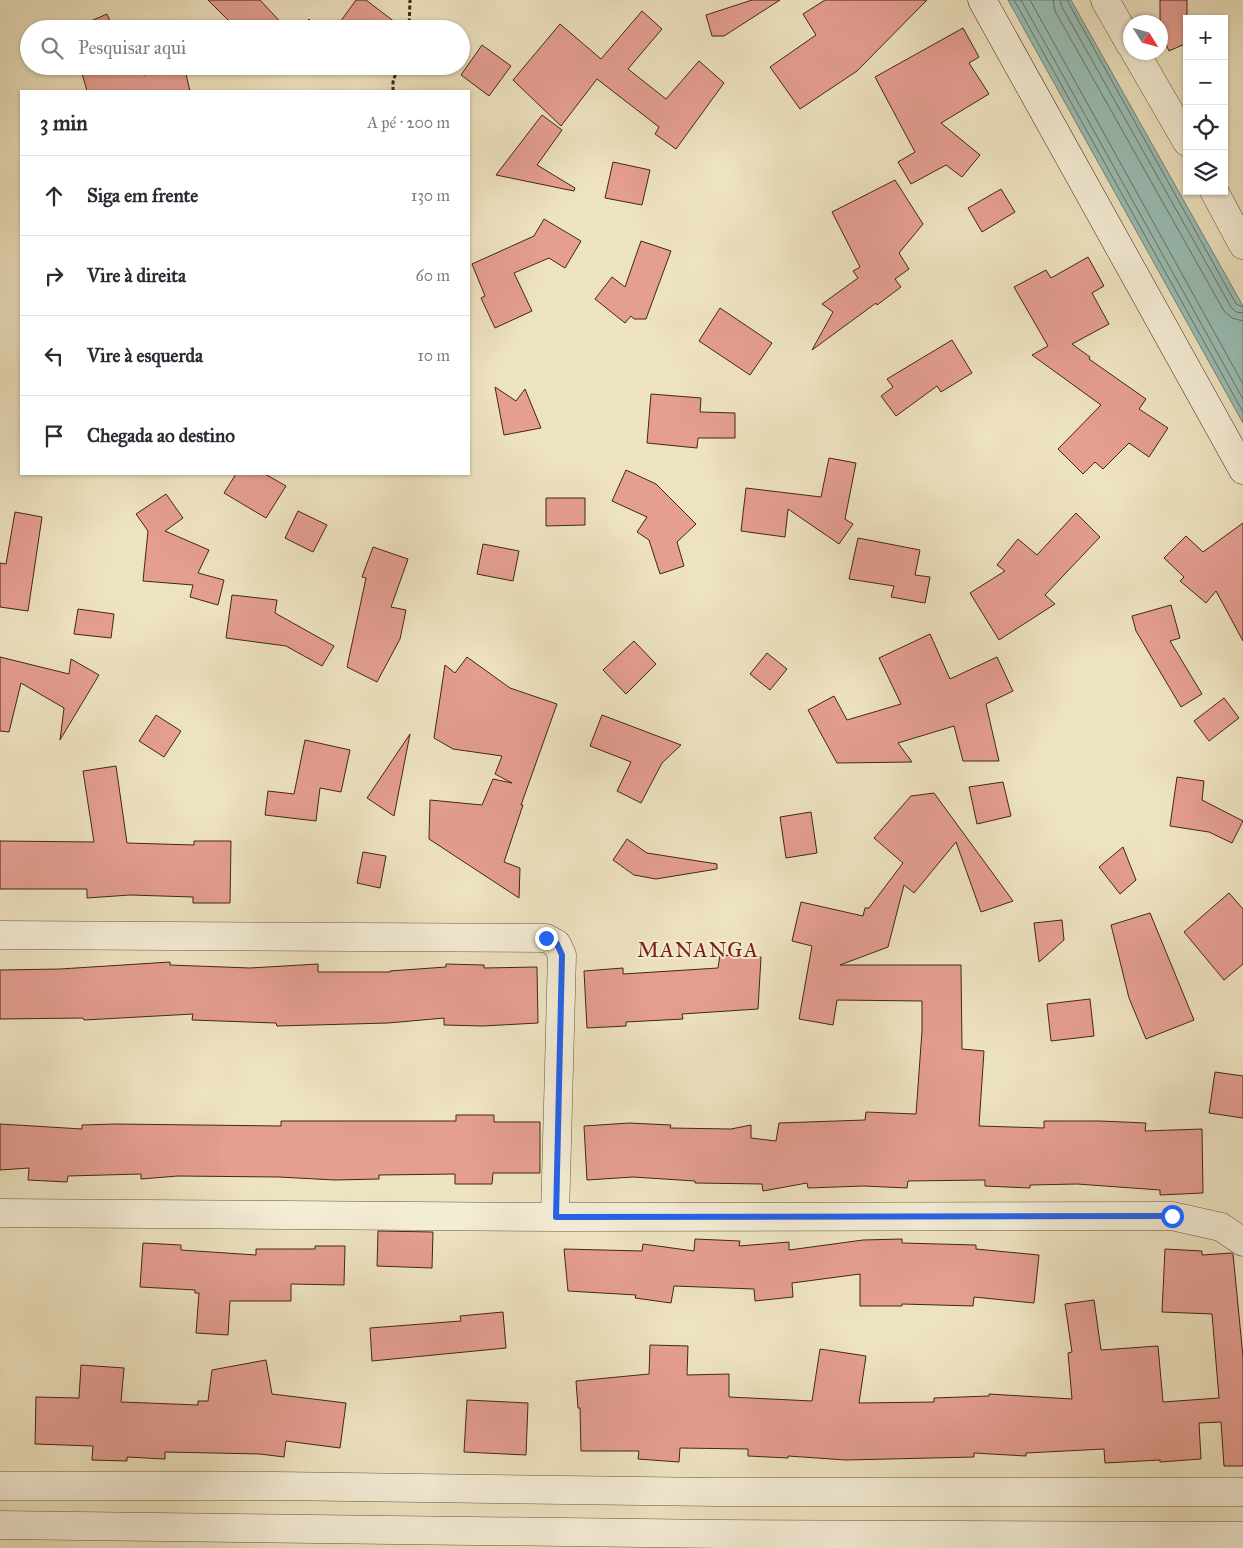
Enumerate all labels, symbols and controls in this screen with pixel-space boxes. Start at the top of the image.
north arrow [1123,15,1168,60]
map controls [1183,15,1228,195]
button: + [1183,15,1228,60]
search box [20,20,470,75]
icon: search [38,34,66,62]
text: Pesquisar aqui [78,36,186,59]
button: − [1183,60,1228,105]
button: locate [1183,105,1228,150]
text: 3 min [40,110,88,136]
text: A pé · 200 m [367,113,450,132]
button: layers [1183,150,1228,195]
icon: ahead [40,182,68,210]
text: Siga em frente [87,184,198,207]
text: 130 m [411,186,450,205]
icon: right [40,262,68,290]
text: Vire à direita [87,264,186,287]
text: 60 m [416,266,450,285]
icon: left [40,342,68,370]
text: Vire à esquerda [87,344,203,367]
text: 10 m [418,346,450,365]
icon: arrive [40,422,68,450]
text: Chegada ao destino [87,424,235,447]
route end [535,927,558,950]
district label: MANANGA [637,937,759,963]
route start [1161,1205,1184,1228]

